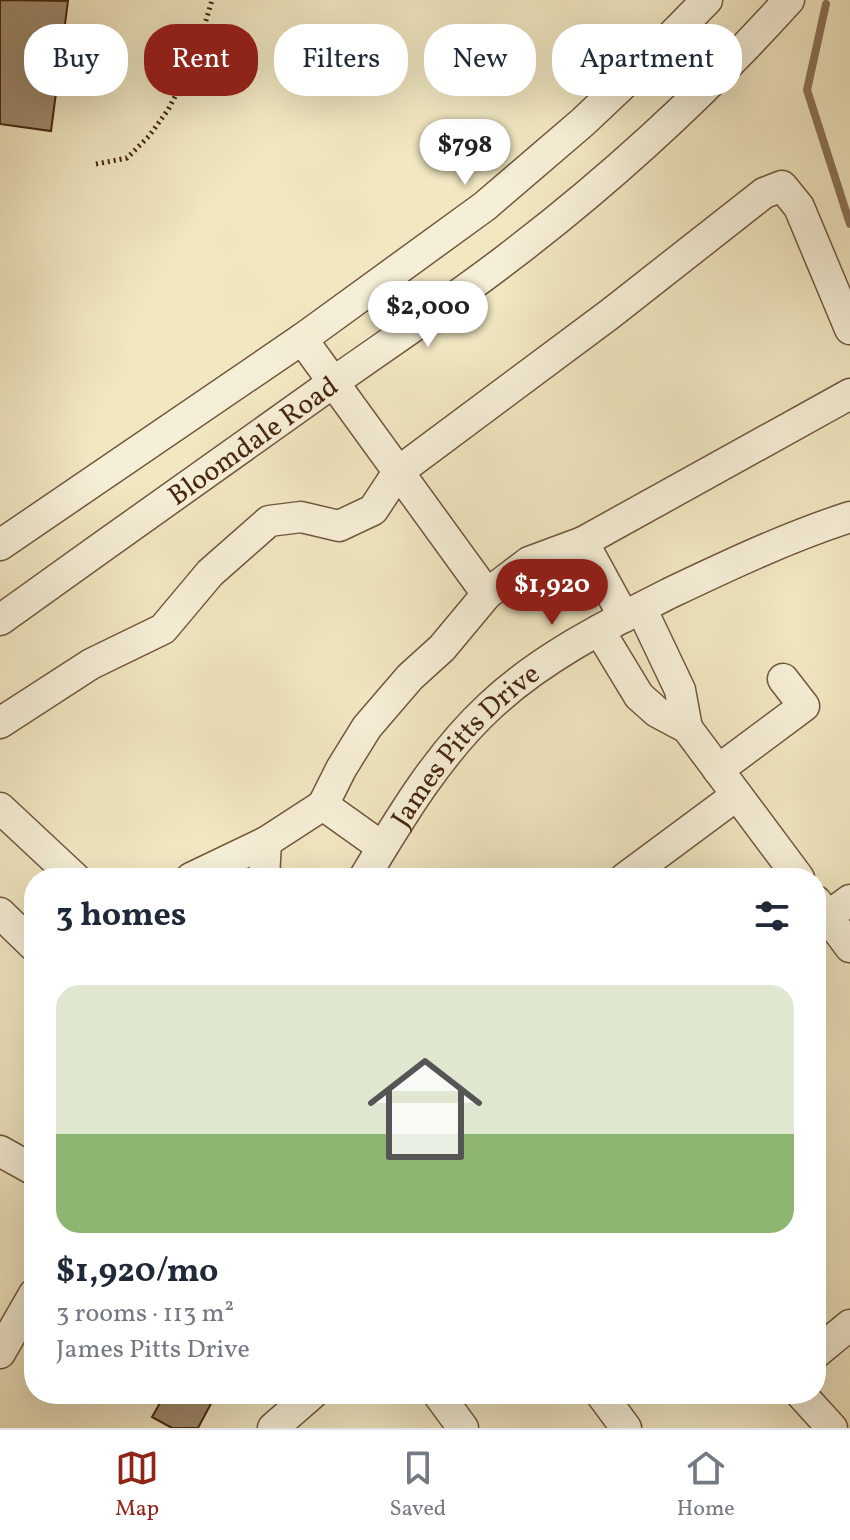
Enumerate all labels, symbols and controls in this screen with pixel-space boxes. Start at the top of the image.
chip: Buy [24,24,128,96]
chip: Rent [144,24,258,96]
chip: Filters [274,24,408,96]
chip: New [424,24,536,96]
chip: Apartment [552,24,742,96]
pin: $798 [418,119,512,187]
text: $798 [438,127,492,163]
pin: $2,000 [363,281,493,349]
text: $2,000 [386,289,470,325]
street label: Bloomdale Road [161,368,347,516]
pin: $1,920 [487,559,617,627]
text: $1,920 [514,567,590,603]
street label: James Pitts Drive [383,655,548,836]
text: 3 homes [56,893,186,940]
icon: filters [750,894,794,938]
icon: home [353,1037,497,1181]
text: $1,920/mo [56,1249,219,1296]
text: 3 rooms · 113 m² [56,1296,234,1332]
text: James Pitts Drive [56,1332,250,1368]
tab: Map [115,1446,159,1525]
tab: Saved [390,1446,446,1525]
tab: Home [677,1446,735,1525]

